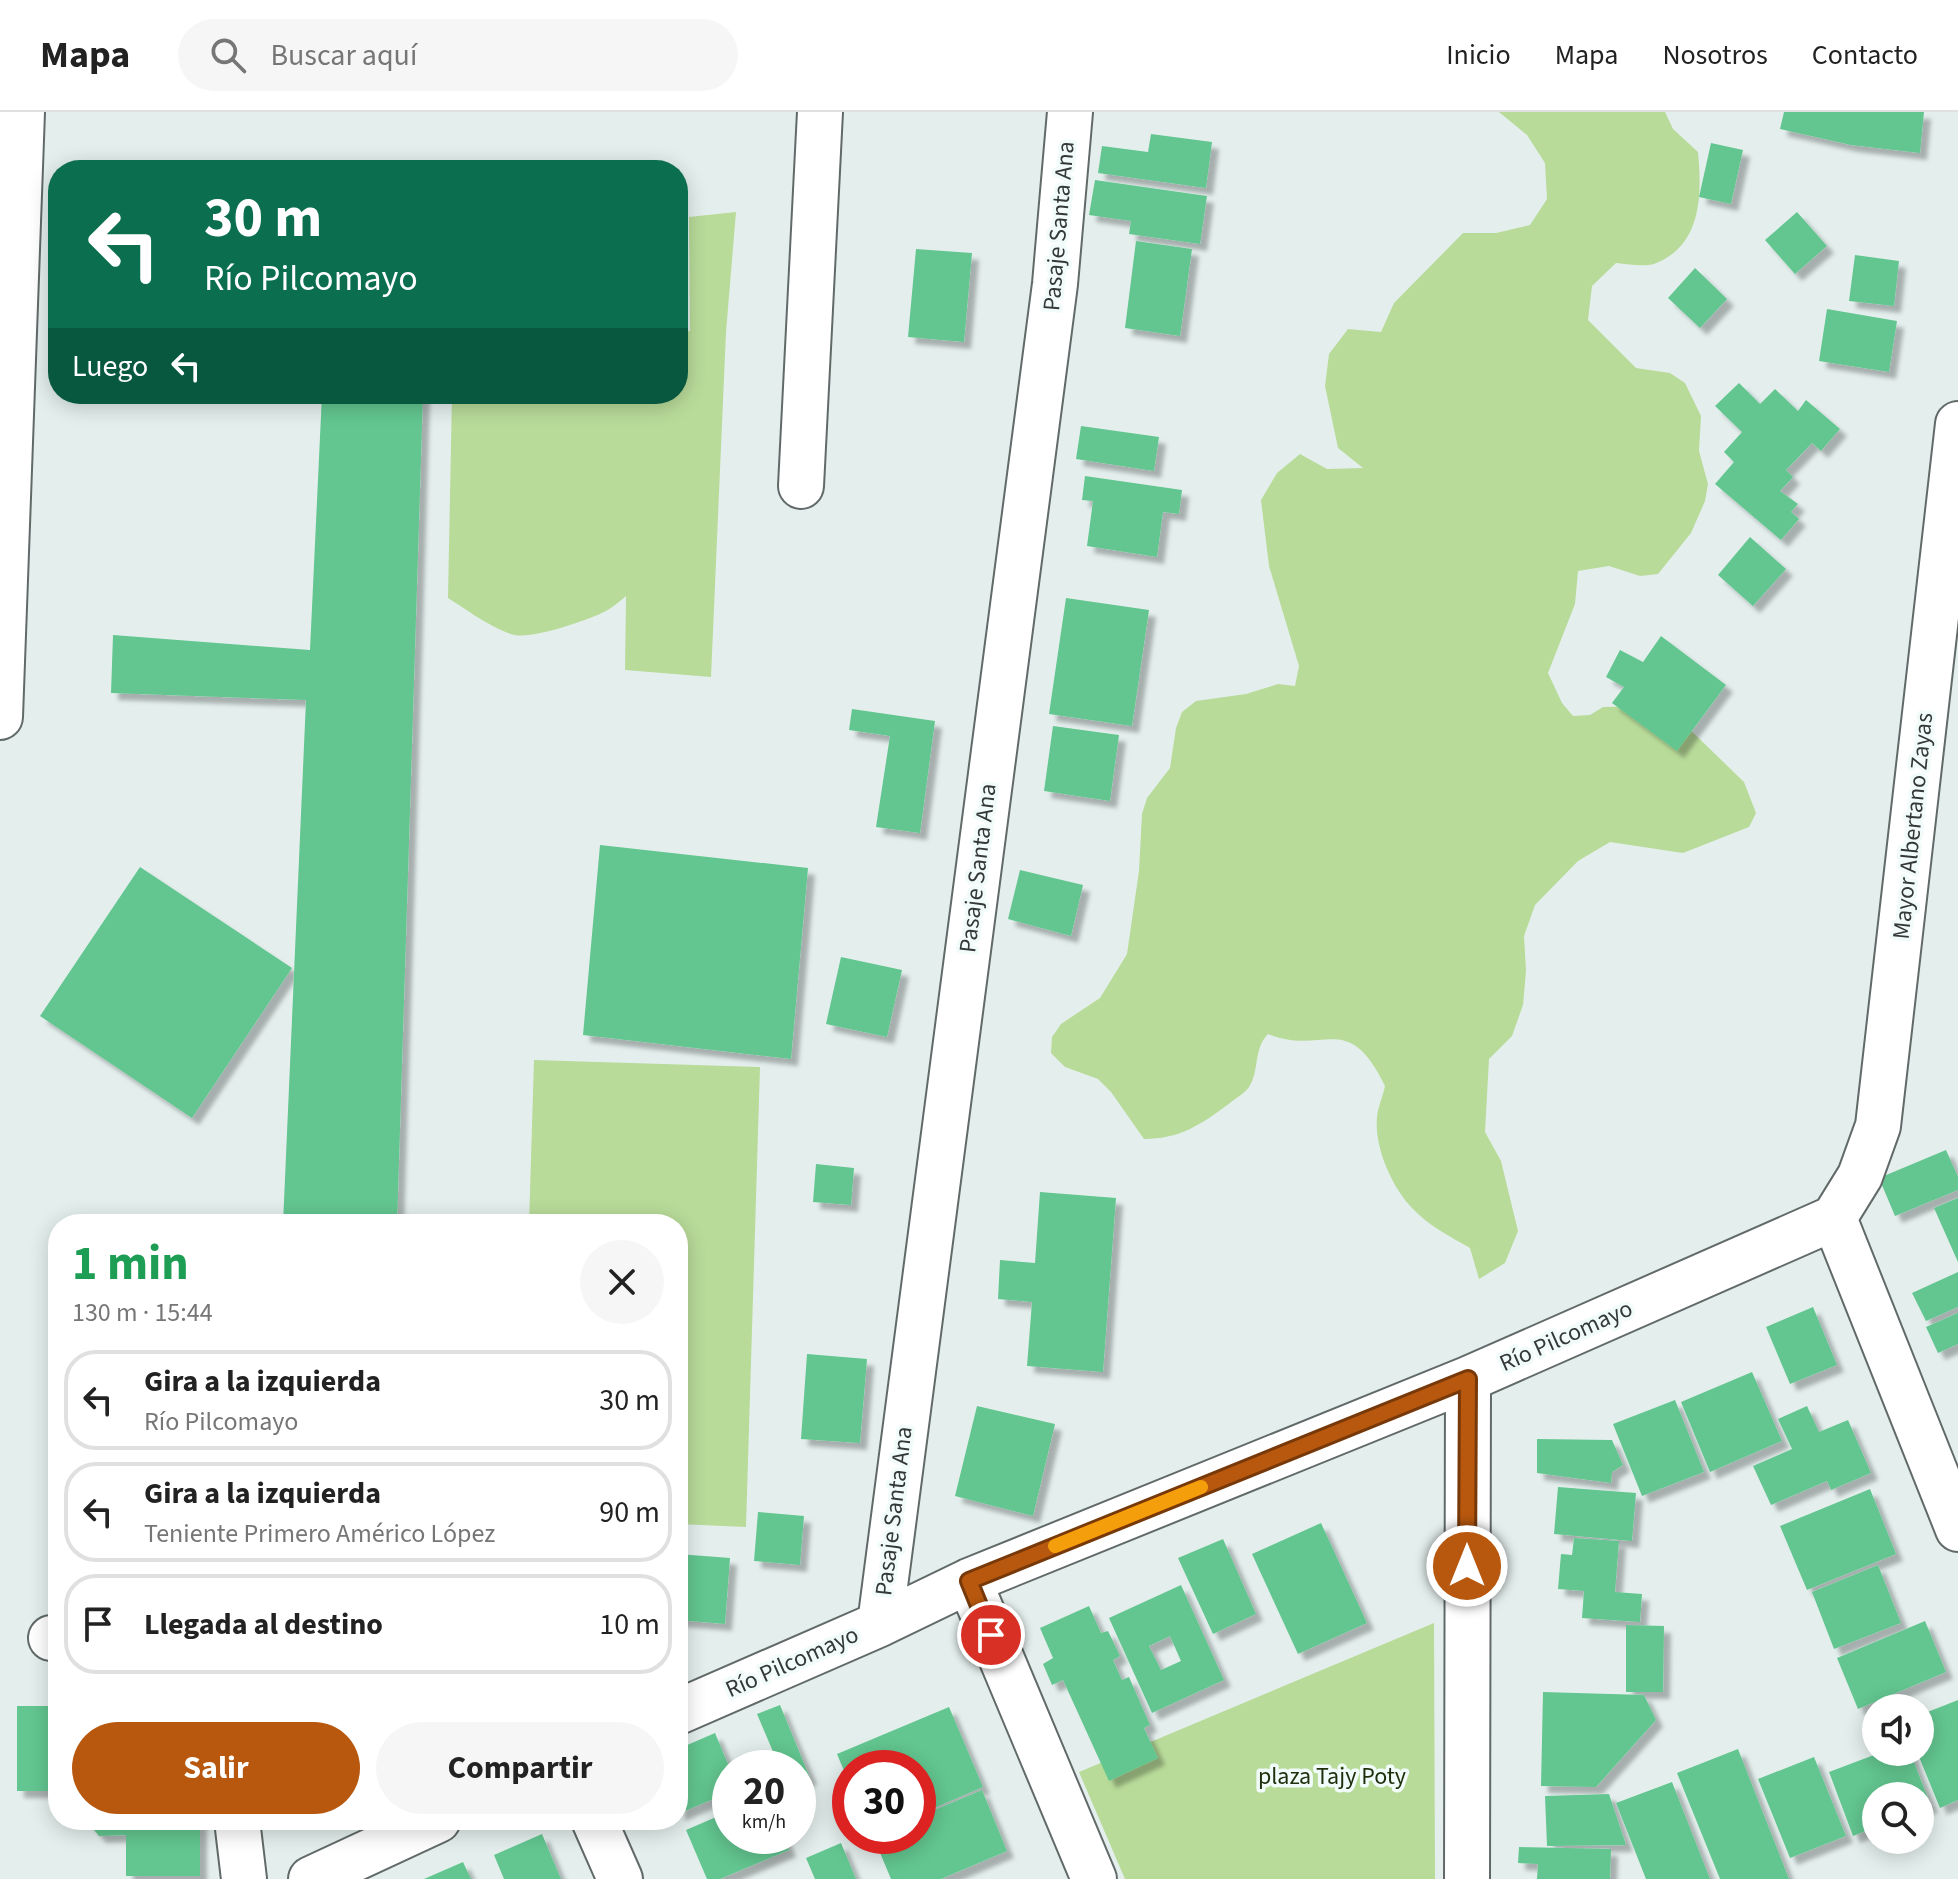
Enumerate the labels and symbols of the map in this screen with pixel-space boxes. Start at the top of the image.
street label: Pasaje Santa Ana [1034,140,1084,312]
street label: Mayor Albertano Zayas [1884,711,1942,941]
street label: Pasaje Santa Ana [950,781,1006,955]
street label: Río Pilcomayo [1494,1291,1638,1381]
street label: Pasaje Santa Ana [866,1424,922,1598]
position arrow [1425,1524,1509,1608]
pin [957,1601,1025,1669]
street label: Río Pilcomayo [720,1617,864,1707]
speed limit sign: 30 [832,1750,936,1854]
park label: plaza Tajy Poty [1258,1759,1406,1794]

